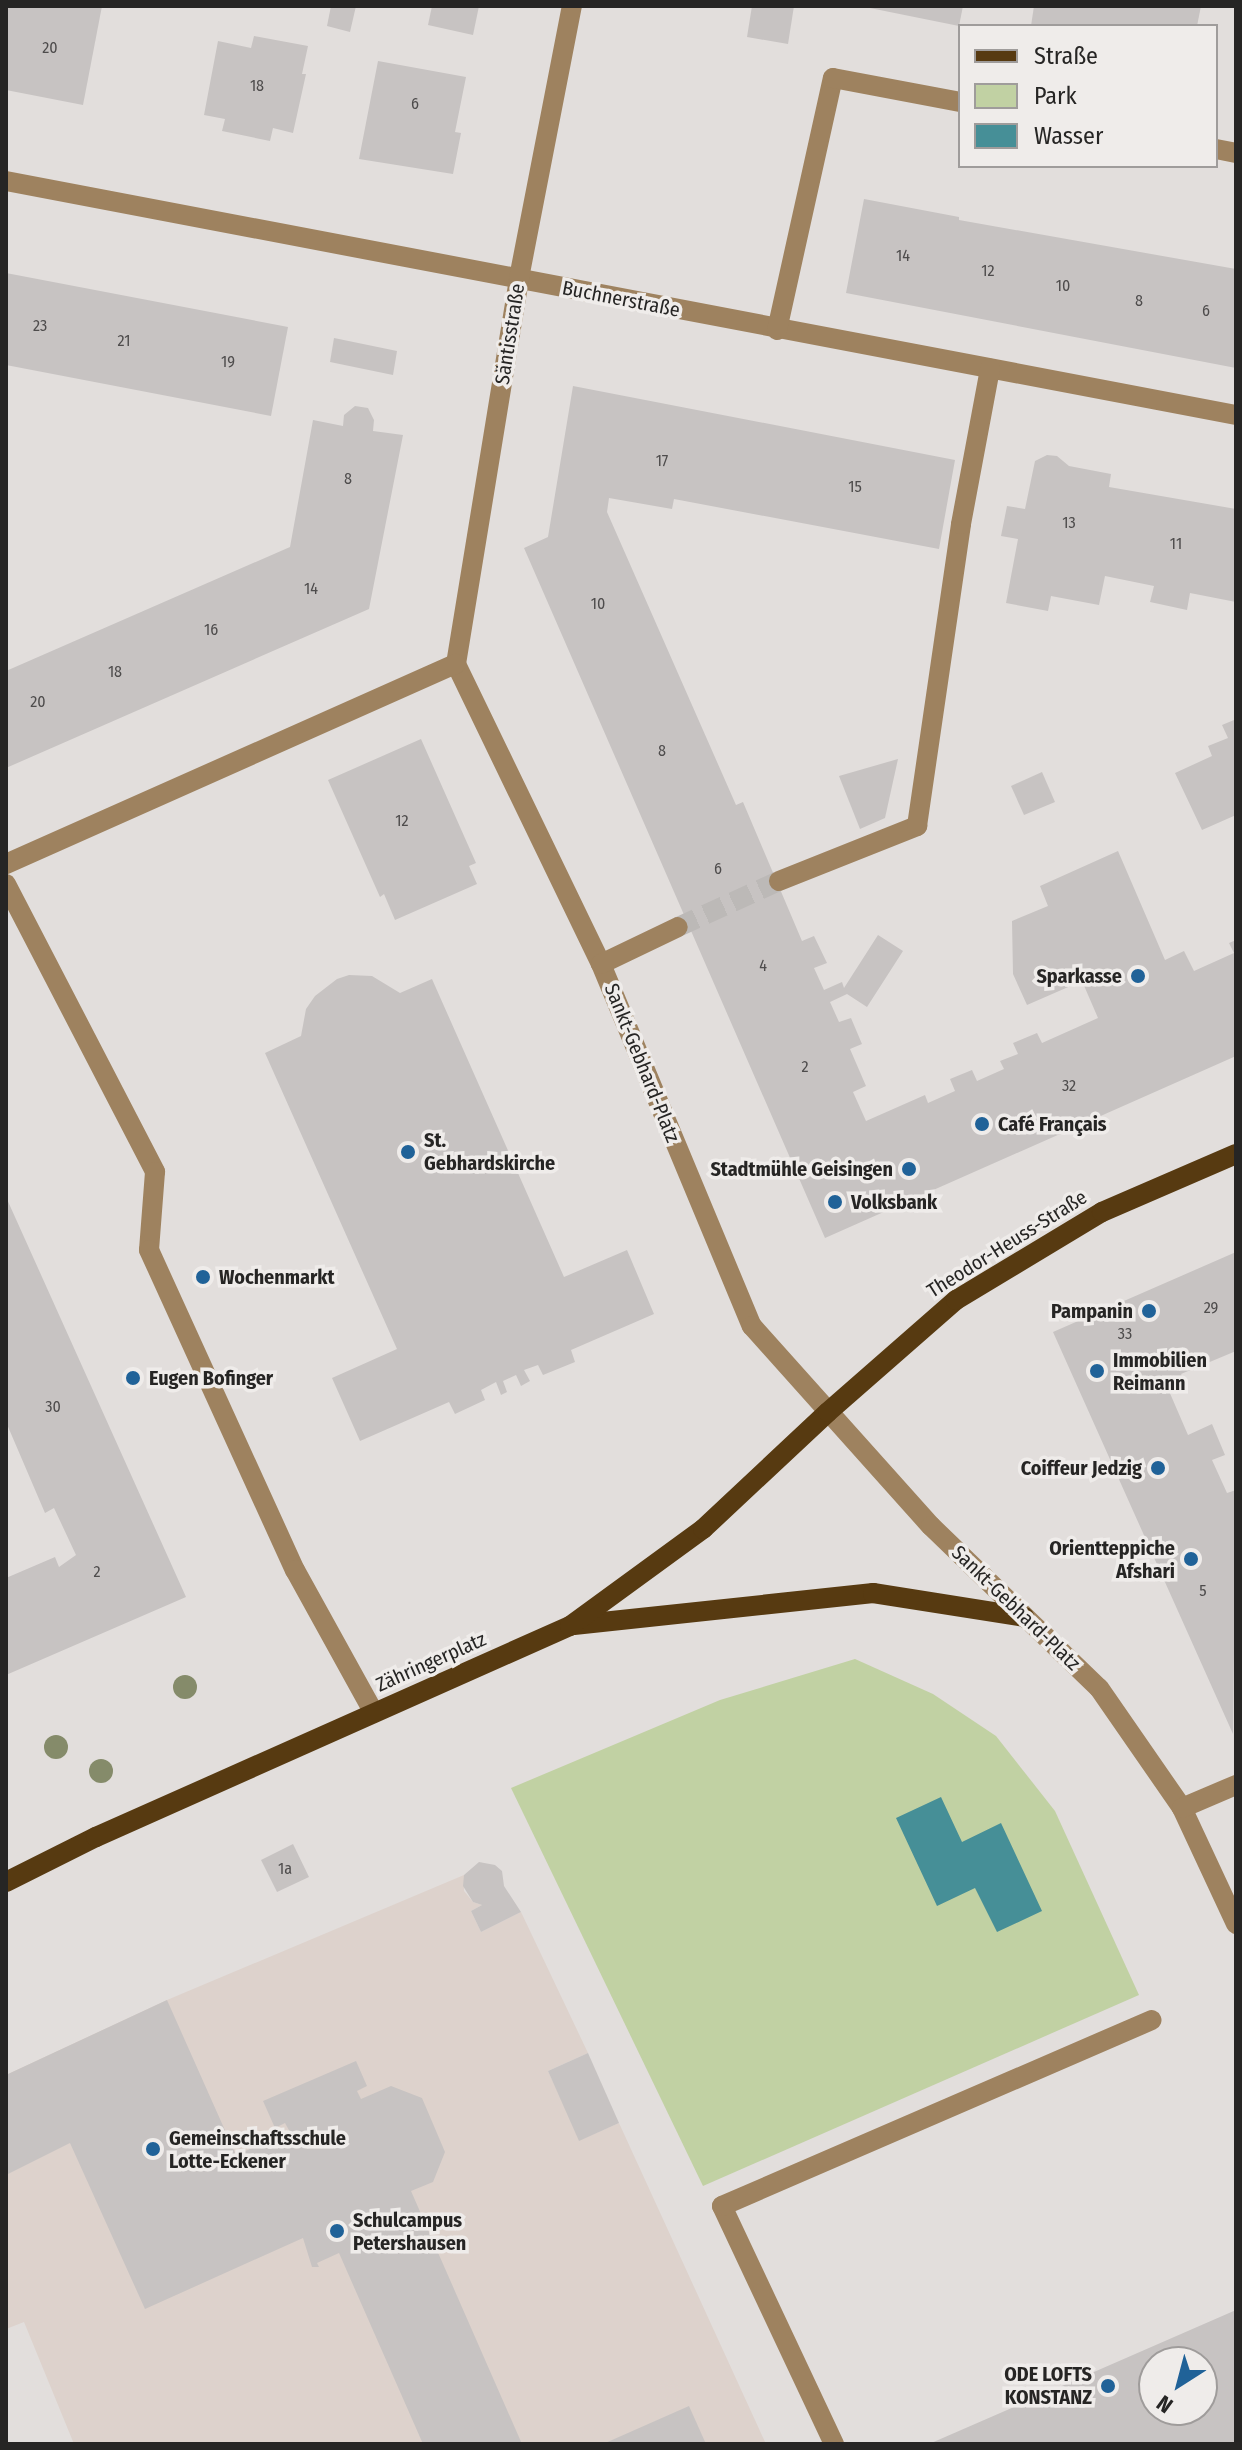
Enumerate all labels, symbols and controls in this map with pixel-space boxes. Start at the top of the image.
legend [958,24,1218,168]
house number: 20 [42,38,58,58]
text: Straße [1034,42,1098,70]
house number: 18 [250,76,264,96]
text: Park [1034,82,1077,110]
house number: 6 [411,94,419,114]
text: Wasser [1034,122,1103,150]
house number: 14 [896,246,910,266]
house number: 12 [981,261,995,281]
street label: Buchnerstraße [560,276,682,322]
house number: 10 [1056,276,1070,296]
street label: Säntisstraße [490,282,530,386]
house number: 8 [1135,291,1143,311]
house number: 6 [1202,301,1210,321]
house number: 23 [33,316,47,336]
house number: 21 [118,331,130,351]
house number: 19 [221,352,235,372]
house number: 17 [656,451,668,471]
house number: 8 [344,469,352,489]
house number: 15 [848,477,862,497]
house number: 13 [1062,513,1076,533]
house number: 11 [1170,534,1182,554]
house number: 14 [304,579,318,599]
house number: 10 [591,594,605,614]
house number: 16 [204,620,218,640]
house number: 18 [108,662,122,682]
house number: 20 [30,692,46,712]
house number: 8 [658,741,666,761]
house number: 12 [395,811,409,831]
house number: 6 [714,859,722,879]
house number: 4 [759,956,767,976]
place label: Sparkasse [1036,964,1122,988]
marker: Sparkasse [1129,967,1147,985]
street label: Sankt-Gebhard-Platz [599,980,685,1146]
house number: 2 [801,1057,809,1077]
house number: 32 [1062,1076,1076,1096]
place label: Café Français [998,1112,1107,1136]
marker: Café Français [973,1115,991,1133]
place label: St. Gebhardskirche [424,1128,555,1175]
marker: St. Gebhardskirche [399,1143,417,1161]
place label: Stadtmühle Geisingen [710,1157,893,1181]
marker: Stadtmühle Geisingen [900,1160,918,1178]
street label: Theodor-Heuss-Straße [923,1185,1091,1303]
place label: Volksbank [851,1190,937,1214]
marker: Volksbank [826,1193,844,1211]
place label: Wochenmarkt [219,1265,334,1289]
marker: Wochenmarkt [194,1268,212,1286]
house number: 29 [1204,1298,1218,1318]
place label: Pampanin [1051,1299,1133,1323]
marker: Pampanin [1140,1302,1158,1320]
house number: 33 [1118,1324,1132,1344]
place label: Immobilien Reimann [1113,1348,1207,1395]
marker: Immobilien Reimann [1088,1362,1106,1380]
place label: Eugen Bofinger [149,1366,273,1390]
marker: Eugen Bofinger [124,1369,142,1387]
house number: 30 [45,1397,61,1417]
place label: Coiffeur Jedzig [1021,1456,1142,1480]
marker: Coiffeur Jedzig [1149,1459,1167,1477]
place label: Orientteppiche Afshari [1049,1536,1175,1583]
street label: Sankt-Gebhard-Platz [947,1541,1085,1675]
marker: Orientteppiche Afshari [1182,1550,1200,1568]
house number: 2 [93,1562,101,1582]
house number: 5 [1199,1581,1207,1601]
street label: Zähringerplatz [372,1627,490,1697]
house number: 1a [278,1859,292,1879]
place label: Gemeinschaftsschule Lotte-Eckener [169,2126,346,2173]
marker: Gemeinschaftsschule Lotte-Eckener [144,2140,162,2158]
place label: Schulcampus Petershausen [353,2208,466,2255]
marker: Schulcampus Petershausen [328,2222,346,2240]
north arrow [1138,2346,1218,2426]
place label: ODE LOFTS KONSTANZ [1004,2362,1092,2409]
marker: ODE LOFTS KONSTANZ [1099,2377,1117,2395]
text: N [1152,2389,1178,2419]

